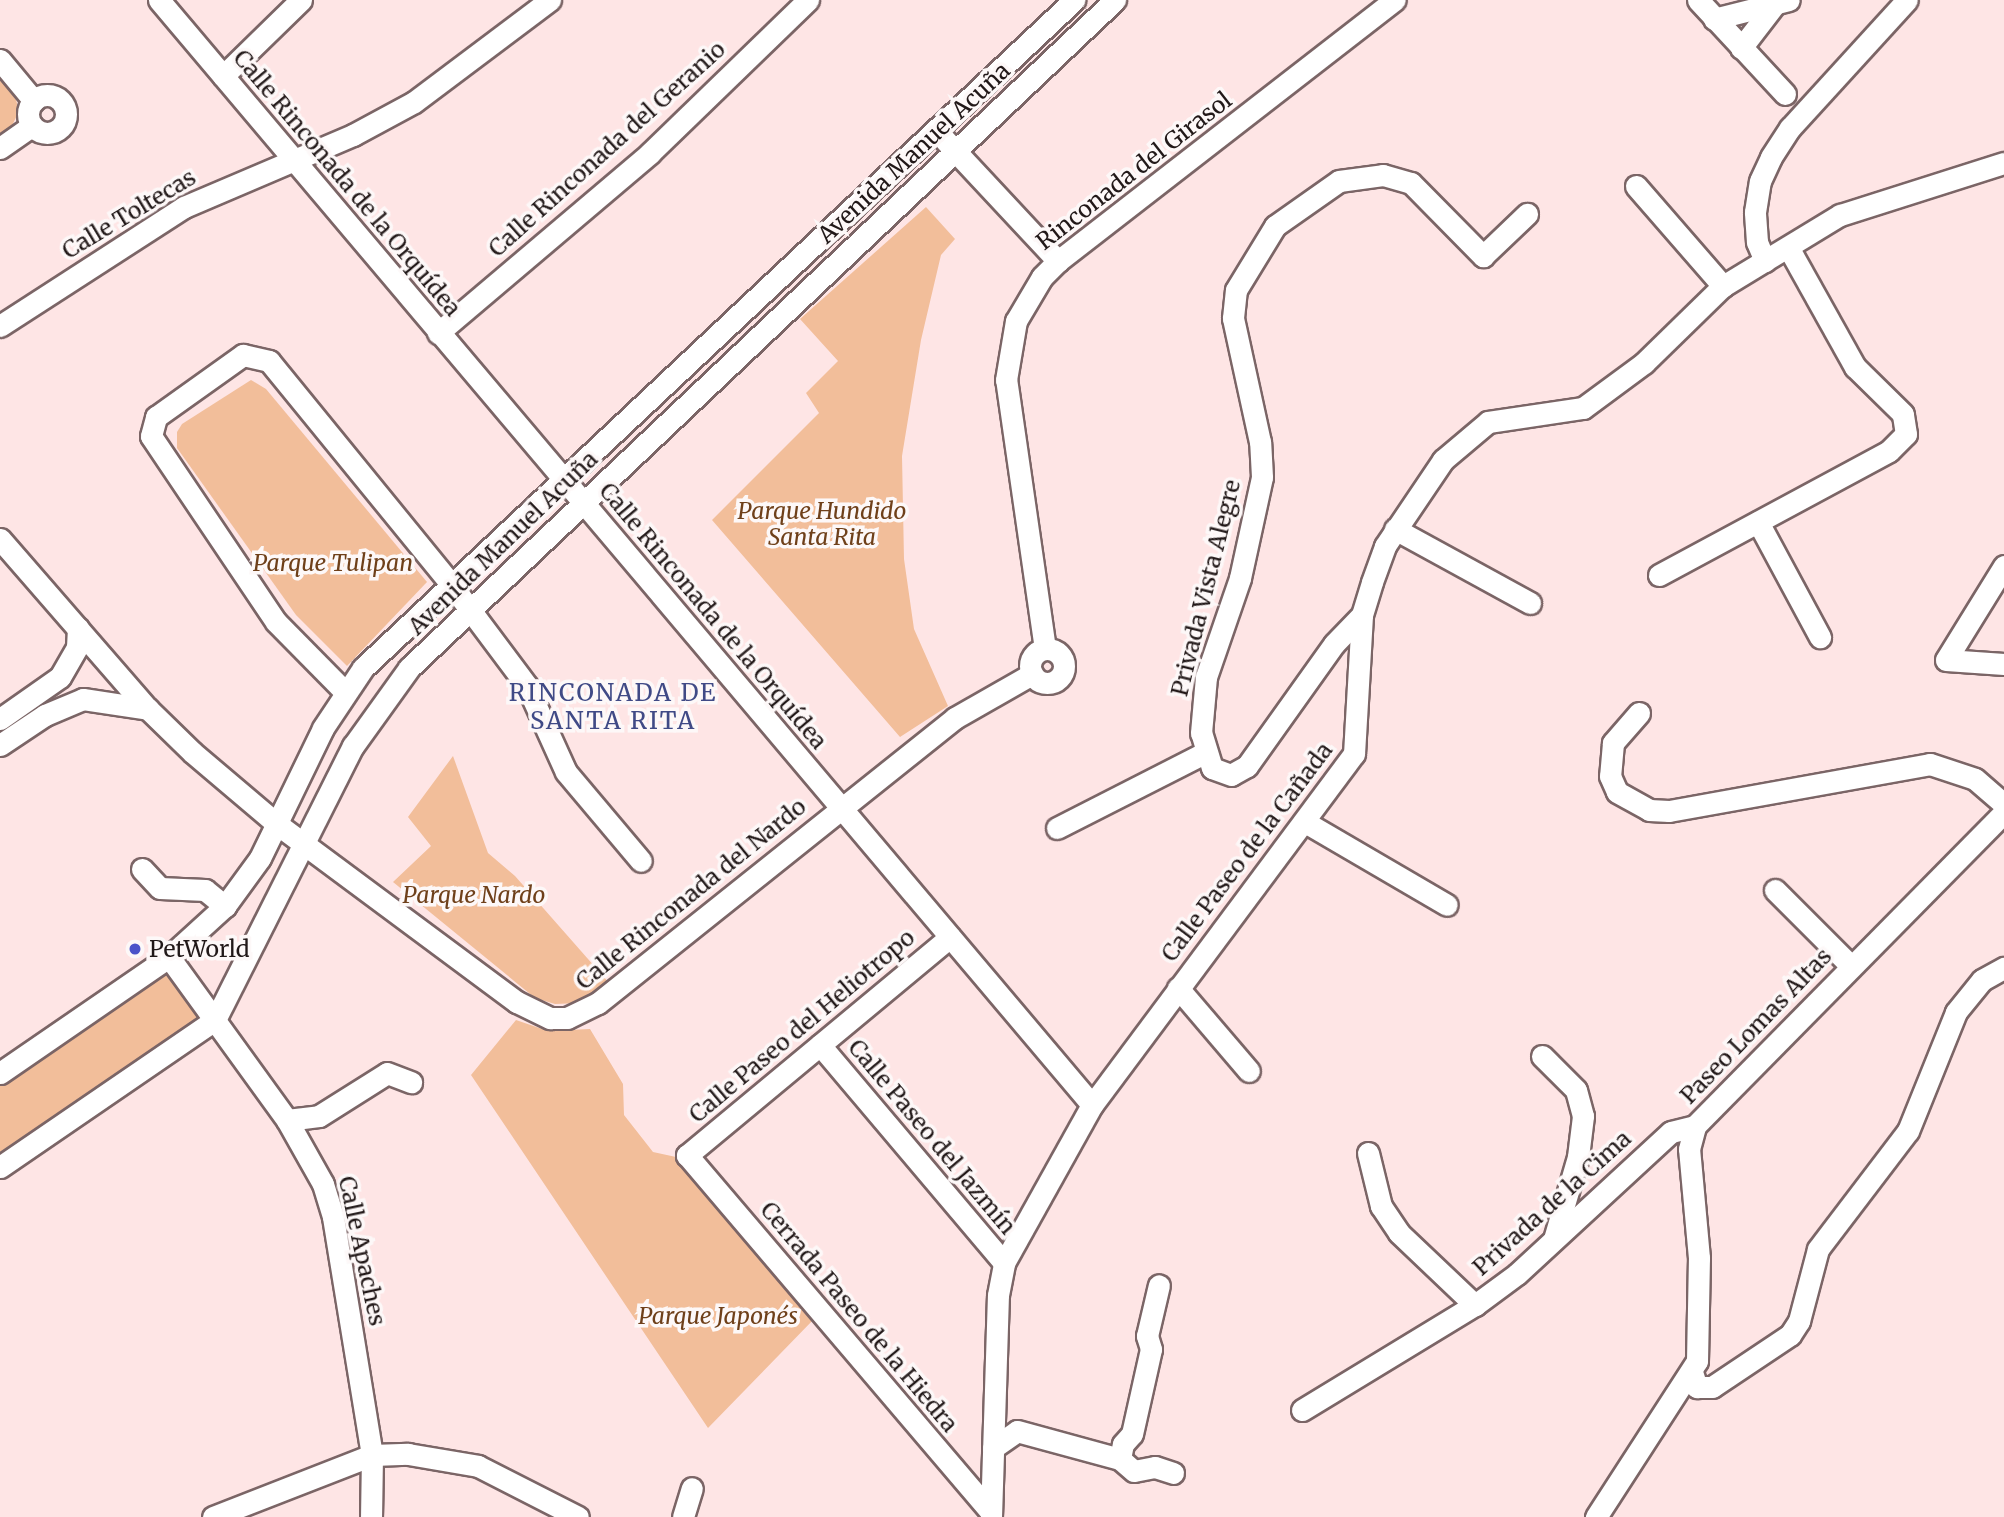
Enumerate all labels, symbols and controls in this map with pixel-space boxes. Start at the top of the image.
street label: Calle Rinconada del Geranio [483,35,731,263]
street label: Calle Rinconada de la Orquídea [228,44,466,322]
street label: Avenida Manuel Acuña [812,57,1016,249]
street label: Rinconada del Girasol [1031,86,1237,256]
street label: Calle Toltecas [57,163,201,265]
street label: Avenida Manuel Acuña [403,445,603,641]
street label: Calle Rinconada de la Orquídea [594,477,832,755]
street label: Privada Vista Alegre [1166,477,1246,699]
park label: Parque Hundido Santa Rita [738,497,906,551]
park label: Parque Tulipan [253,549,413,577]
district label: RINCONADA DE SANTA RITA [510,679,716,735]
street label: Calle Paseo de la Cañada [1156,737,1338,967]
street label: Calle Rinconada del Nardo [570,793,812,995]
park label: Parque Nardo [403,881,545,909]
street label: Calle Paseo del Heliotropo [684,924,920,1128]
place label: PetWorld [149,935,250,963]
marker: PetWorld [127,941,143,957]
street label: Paseo Lomas Altas [1675,942,1837,1110]
street label: Calle Paseo del Jazmín [842,1034,1022,1240]
street label: Privada de la Cima [1467,1125,1637,1281]
street label: Calle Apaches [333,1174,391,1328]
street label: Cerrada Paseo de la Hiedra [755,1196,963,1438]
park label: Parque Japonés [638,1302,798,1330]

